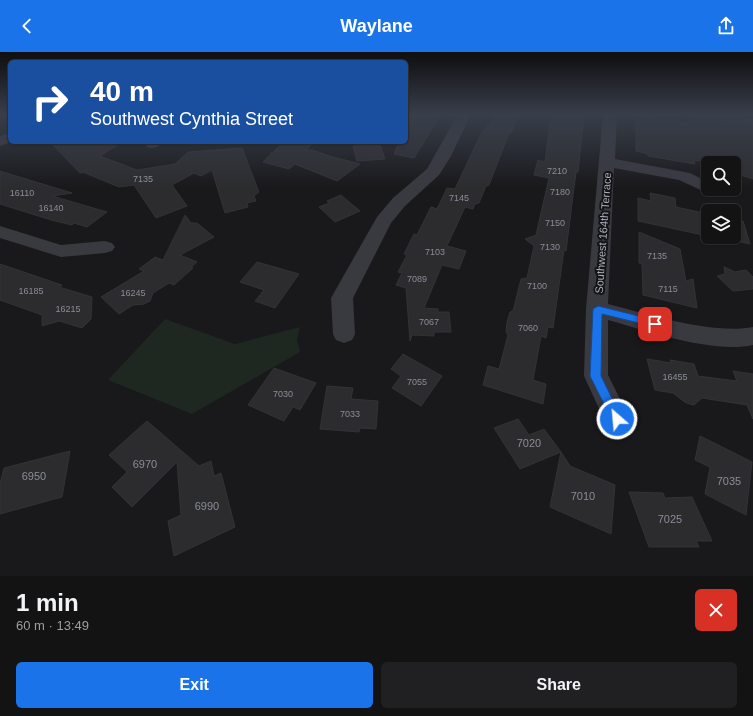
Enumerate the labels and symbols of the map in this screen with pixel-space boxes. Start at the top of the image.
house number: 7210 [547,166,567,176]
street label: Southwest 164th Terrace [593,172,613,294]
house number: 7135 [133,174,153,184]
house number: 7180 [550,187,570,197]
house number: 16110 [10,188,34,198]
house number: 7145 [449,193,469,203]
house number: 16140 [38,203,64,213]
house number: 7150 [545,218,565,228]
house number: 7130 [540,242,560,252]
house number: 7103 [425,247,445,257]
house number: 7135 [647,251,667,261]
house number: 7089 [407,274,427,284]
house number: 7100 [527,281,547,291]
house number: 7115 [658,284,678,294]
house number: 16185 [18,286,44,296]
house number: 16245 [120,288,146,298]
house number: 16215 [55,304,81,314]
pin [638,307,672,341]
house number: 7067 [419,317,439,327]
house number: 7060 [518,323,538,333]
house number: 16455 [662,372,688,382]
house number: 7055 [407,377,427,387]
house number: 7030 [273,389,293,399]
position arrow [596,398,638,440]
house number: 7033 [340,409,360,419]
house number: 7020 [517,437,541,449]
house number: 6970 [133,458,157,470]
house number: 6950 [22,470,46,482]
house number: 7035 [717,475,741,487]
house number: 7010 [571,490,595,502]
house number: 6990 [195,500,219,512]
house number: 7025 [658,513,682,525]

